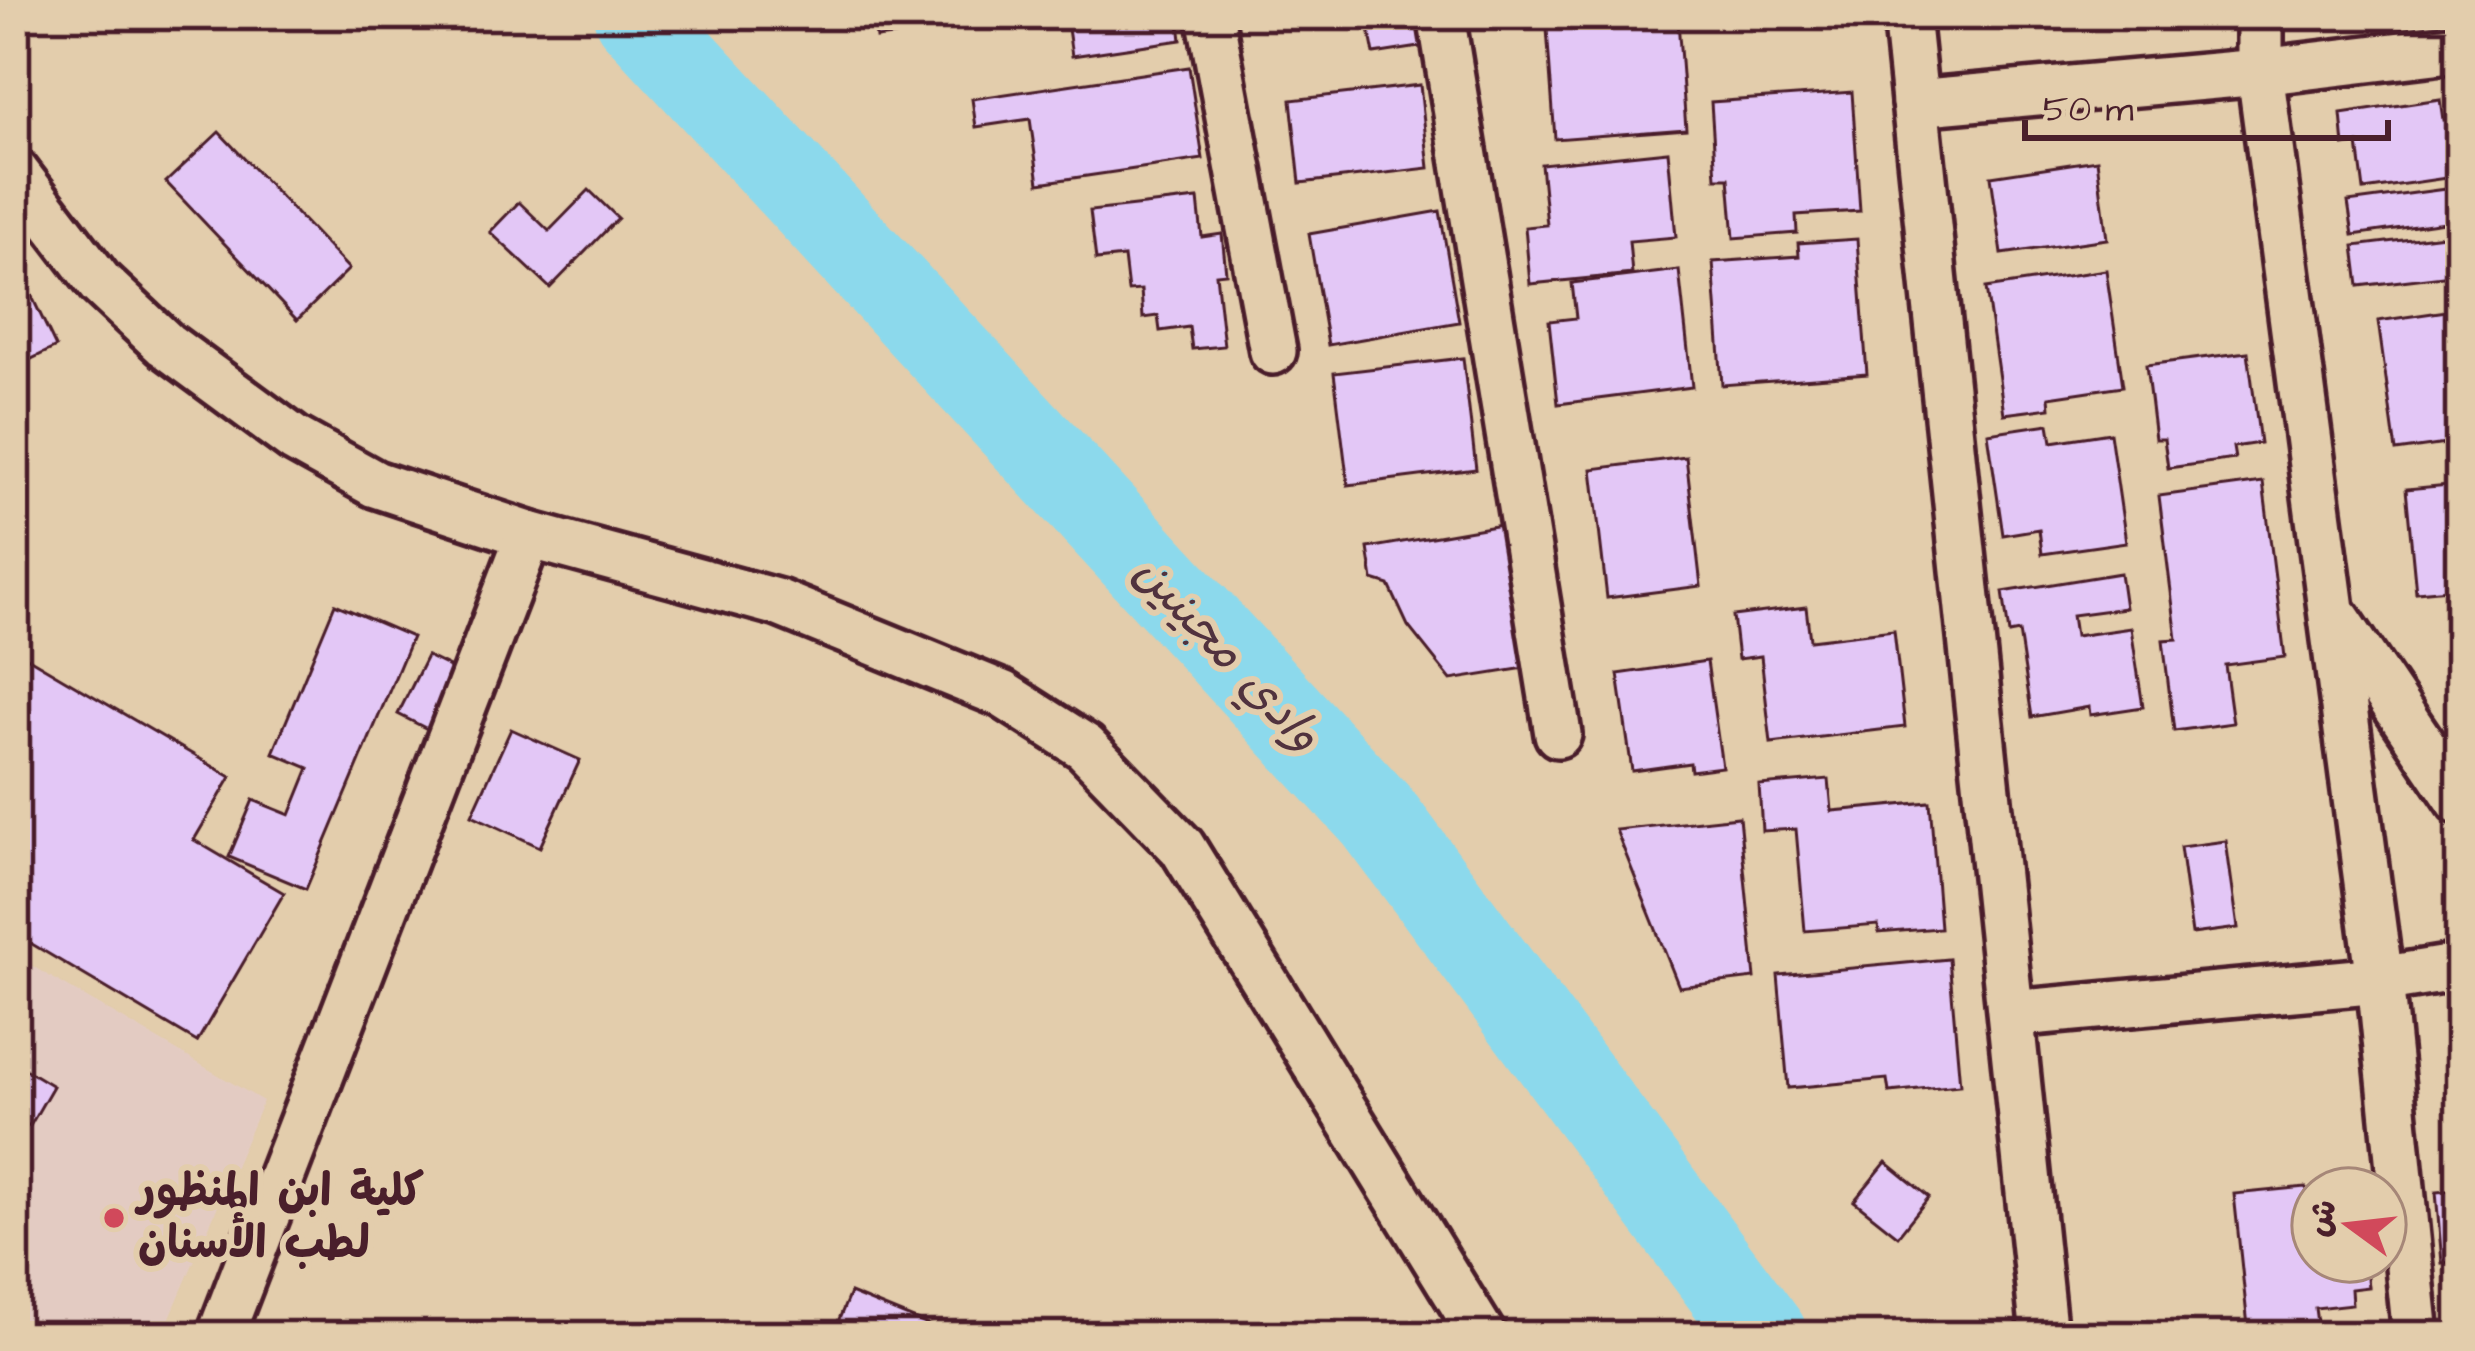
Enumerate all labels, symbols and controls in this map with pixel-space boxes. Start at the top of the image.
scale bar [2025,66,2388,140]
text: 50 m [2043,84,2134,135]
water label: وادي مجينين [1118,541,1336,767]
place label: كلية ابن المنظور لطب الأسنان [134,1161,424,1275]
north arrow [2289,1165,2409,1285]
text: ش [2295,1194,2349,1241]
marker: كلية ابن المنظور لطب الأسنان [101,1205,127,1231]

